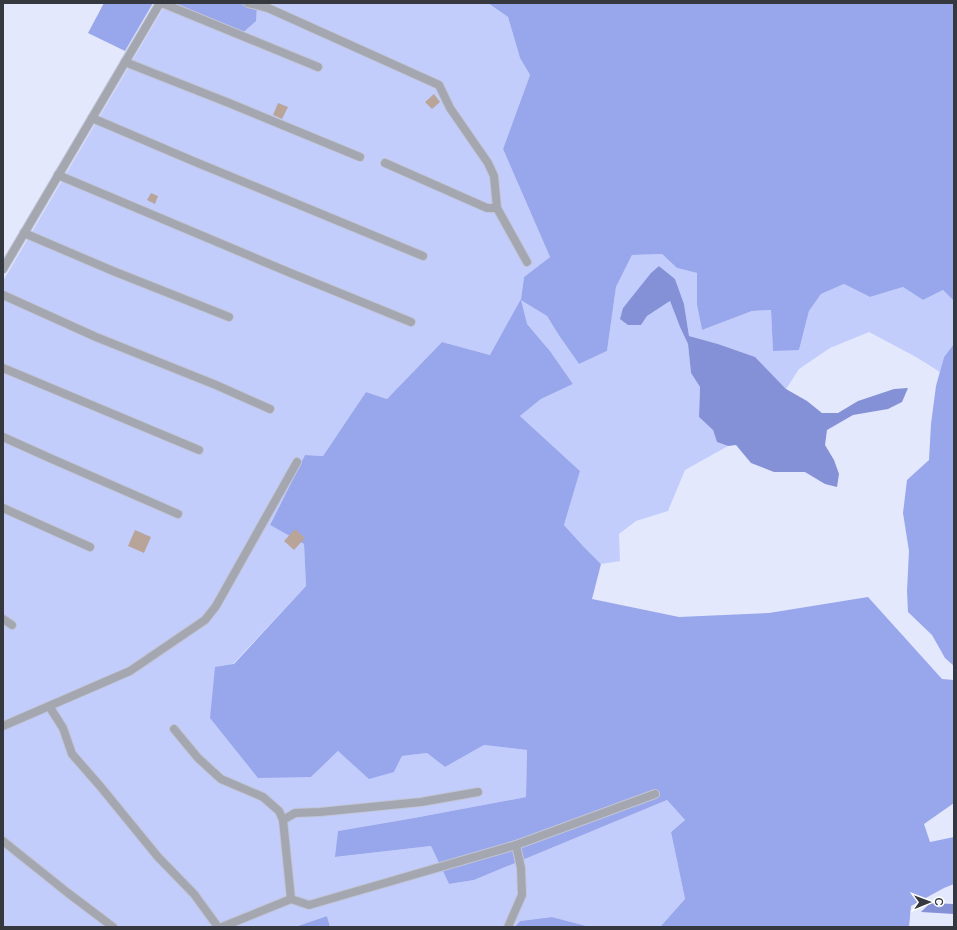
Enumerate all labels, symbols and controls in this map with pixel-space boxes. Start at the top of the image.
north arrow [909,882,949,922]
text: С [932,898,947,906]

